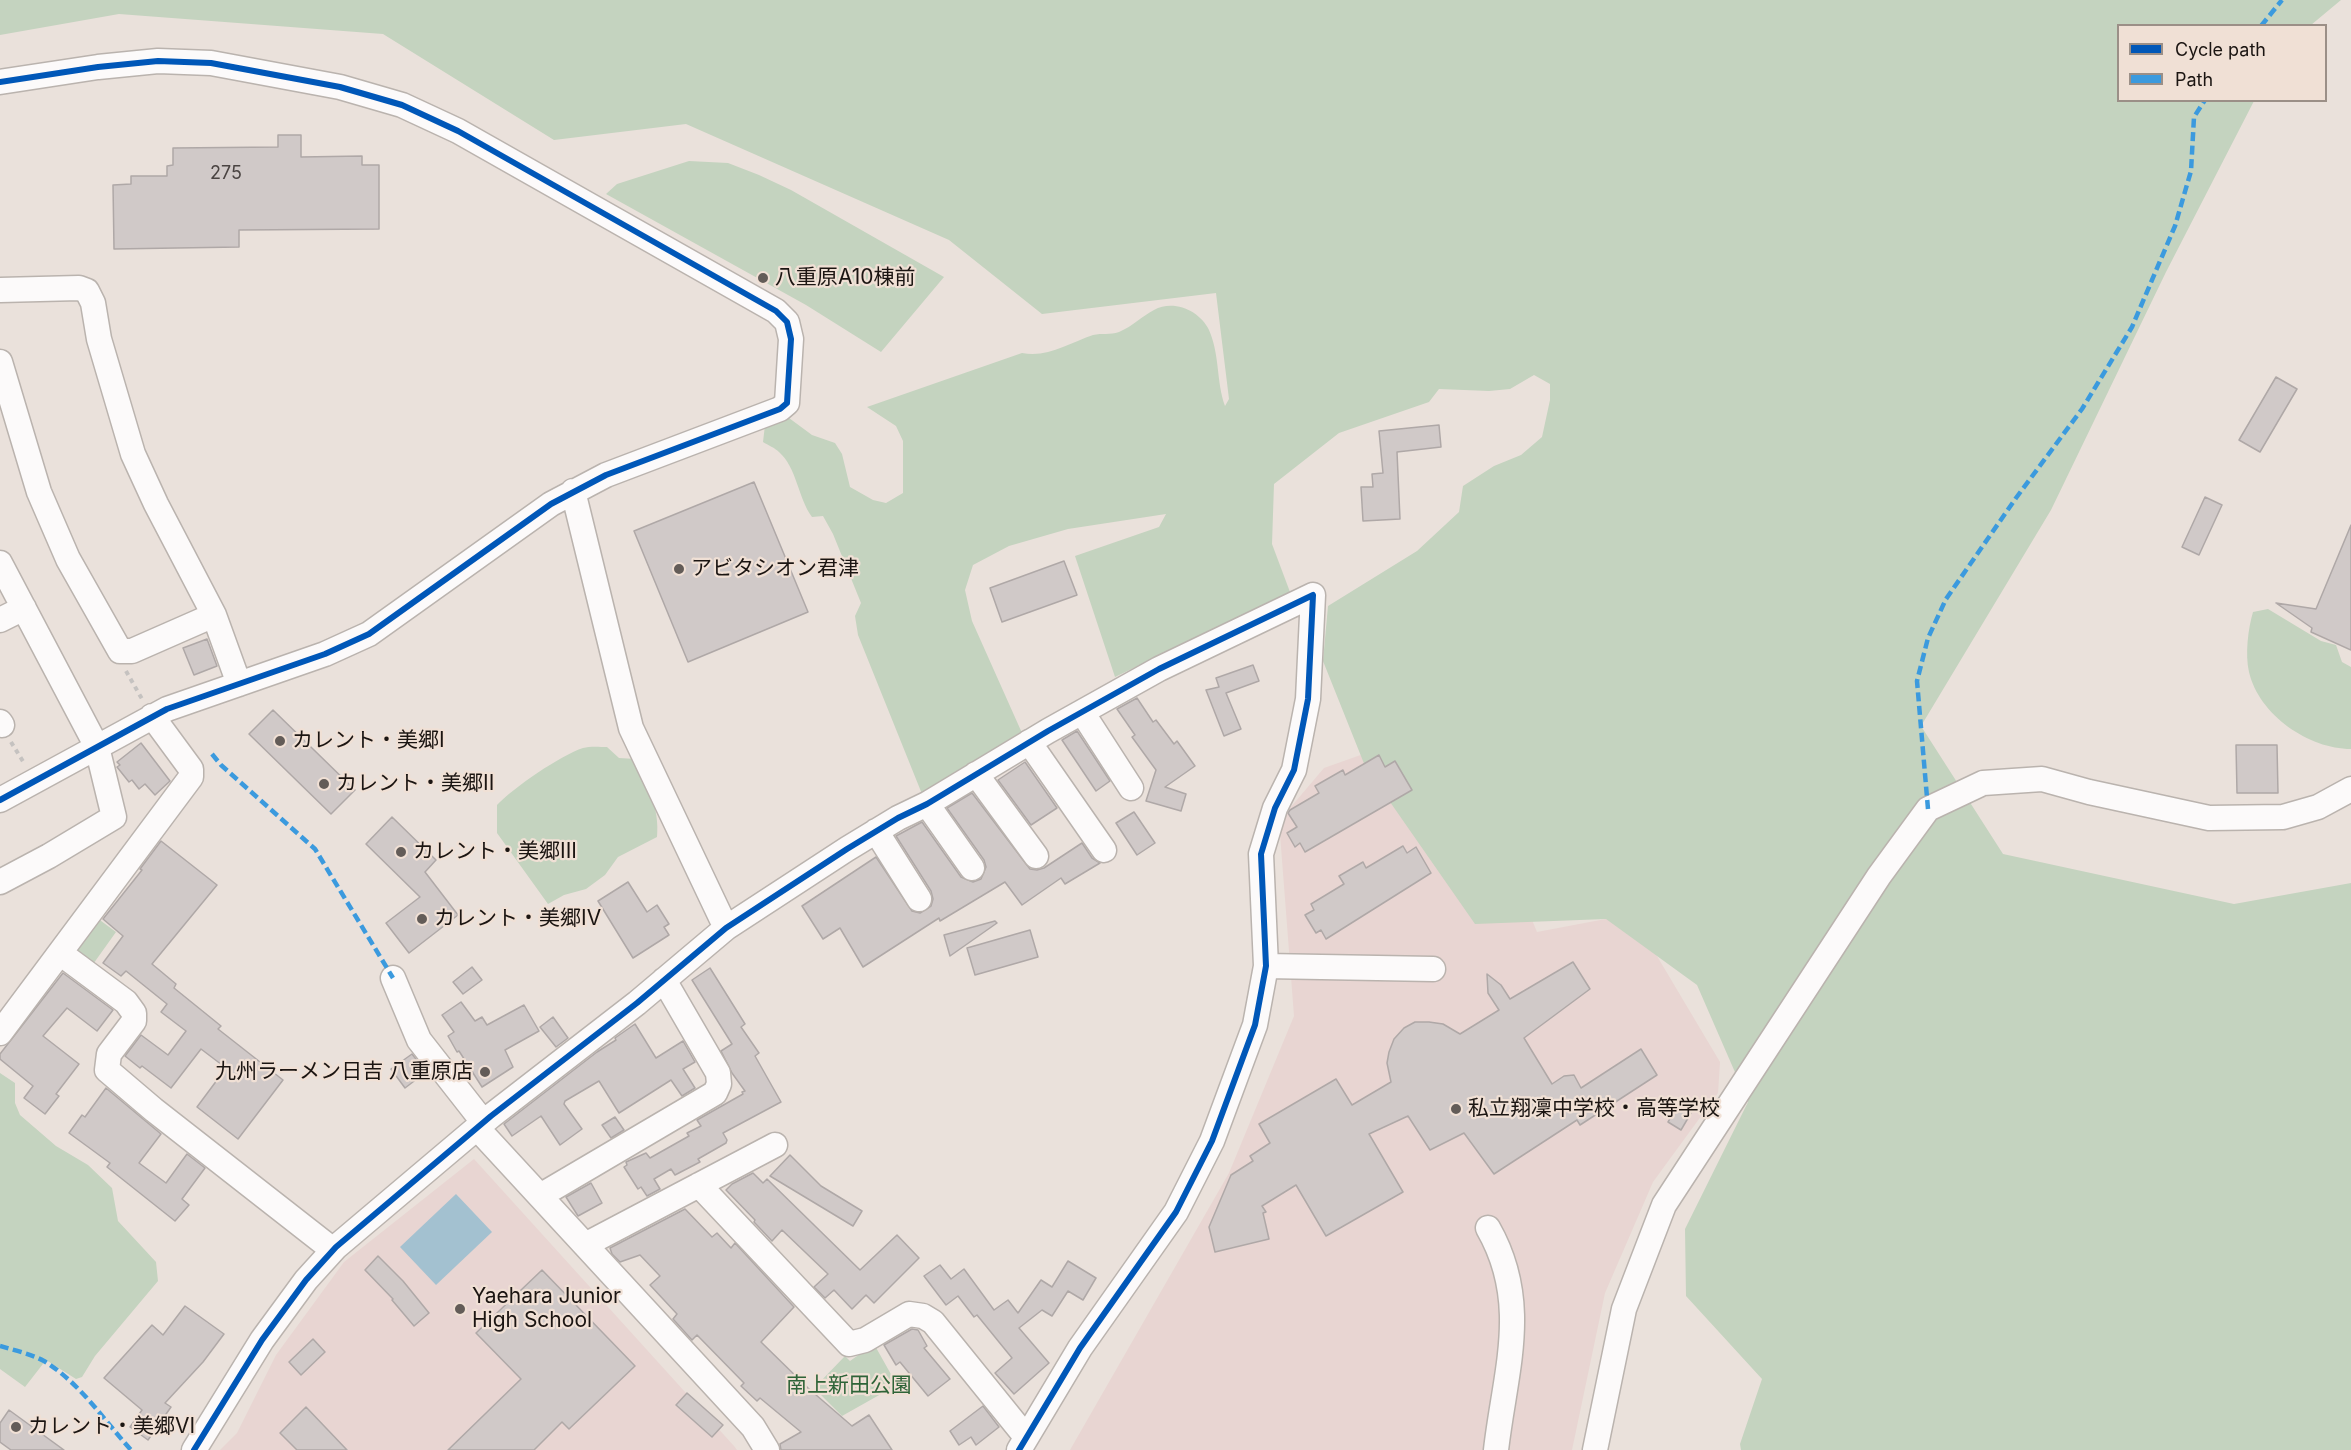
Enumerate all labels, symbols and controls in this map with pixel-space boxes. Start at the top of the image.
legend [2117,24,2327,102]
text: Cycle path [2175,39,2266,60]
text: Path [2175,69,2213,90]
house number: 275 [210,163,242,185]
place label: 八重原A10棟前 [775,265,916,291]
marker: 八重原A10棟前 [756,271,770,285]
place label: アビタシオン君津 [691,556,859,582]
marker: アビタシオン君津 [672,562,686,576]
place label: カレント・美郷I [292,728,445,754]
marker: カレント・美郷I [273,734,287,748]
place label: カレント・美郷II [336,771,494,797]
marker: カレント・美郷II [317,777,331,791]
place label: カレント・美郷III [413,839,577,865]
marker: カレント・美郷III [394,845,408,859]
place label: カレント・美郷IV [434,906,601,932]
marker: カレント・美郷IV [415,912,429,926]
place label: 九州ラーメン日吉 八重原店 [215,1059,473,1085]
marker: 九州ラーメン日吉 八重原店 [478,1065,492,1079]
place label: 私立翔凜中学校・高等学校 [1468,1096,1720,1122]
marker: 私立翔凜中学校・高等学校 [1449,1102,1463,1116]
place label: Yaehara Junior High School [472,1284,621,1334]
marker: Yaehara Junior High School [453,1302,467,1316]
park label: 南上新田公園 [786,1373,912,1399]
place label: カレント・美郷VI [28,1414,195,1440]
marker: カレント・美郷VI [9,1420,23,1434]

